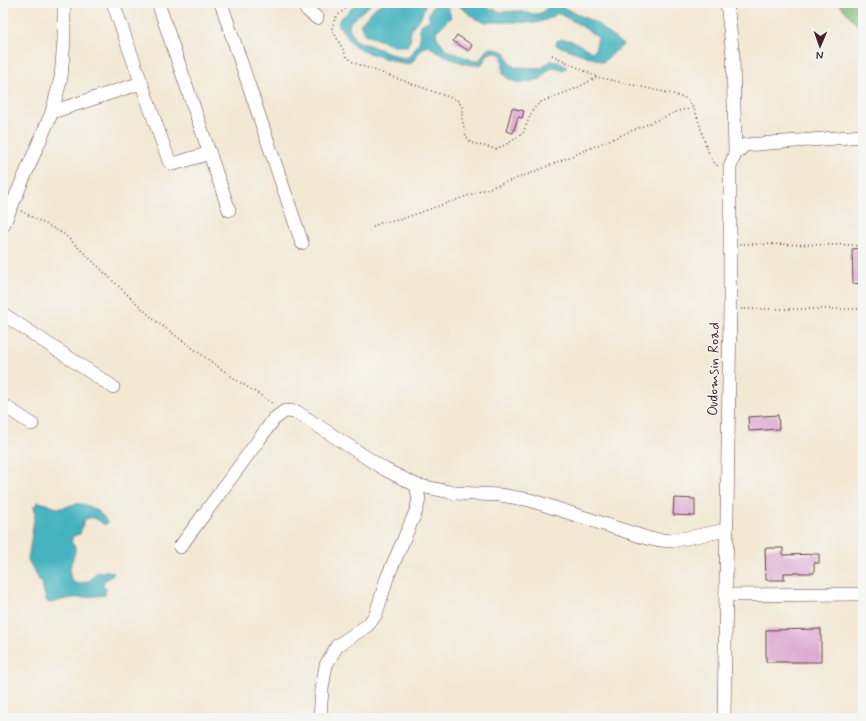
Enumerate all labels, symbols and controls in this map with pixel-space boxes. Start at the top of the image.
north arrow [800,26,840,66]
text: N [816,48,824,62]
street label: Oudomsin Road [703,322,725,416]

